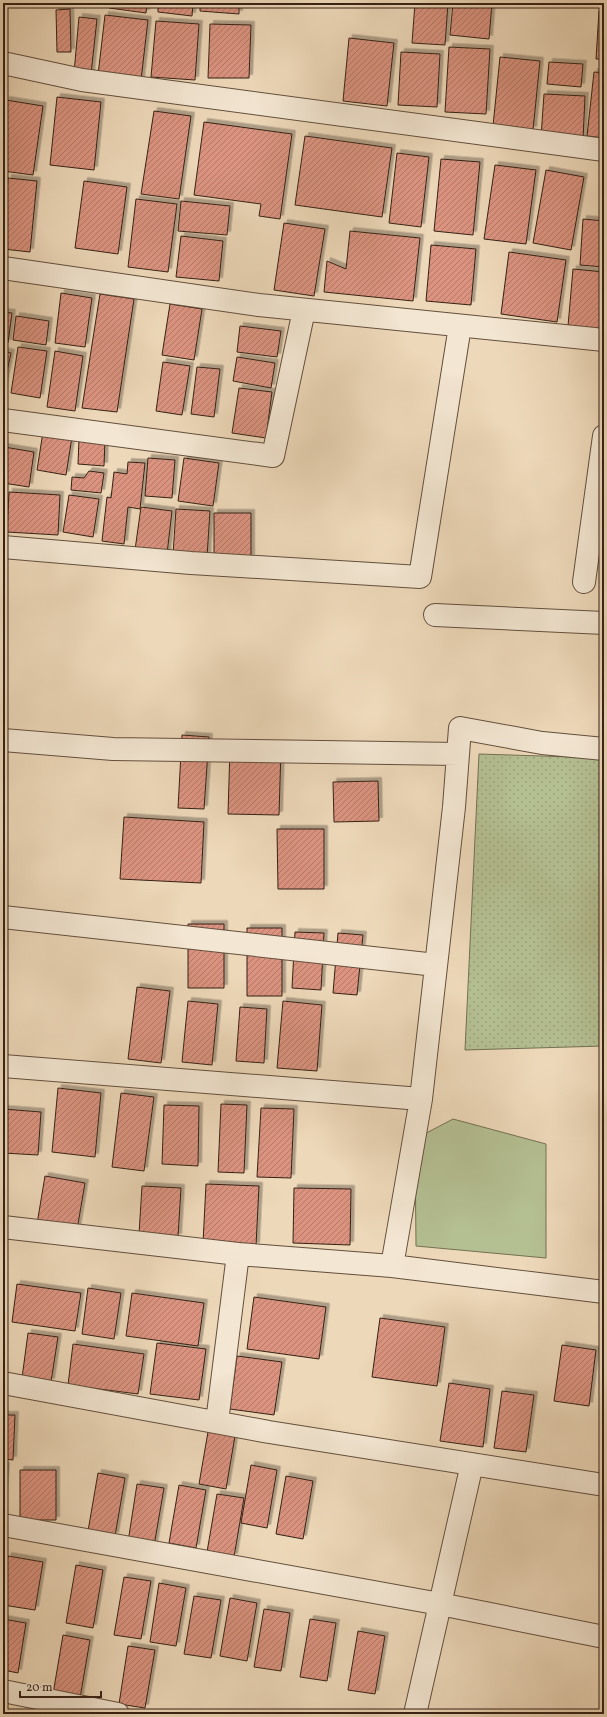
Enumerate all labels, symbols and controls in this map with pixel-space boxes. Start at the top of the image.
scale bar [20,1673,101,1699]
text: 20 m [26,1680,53,1696]

